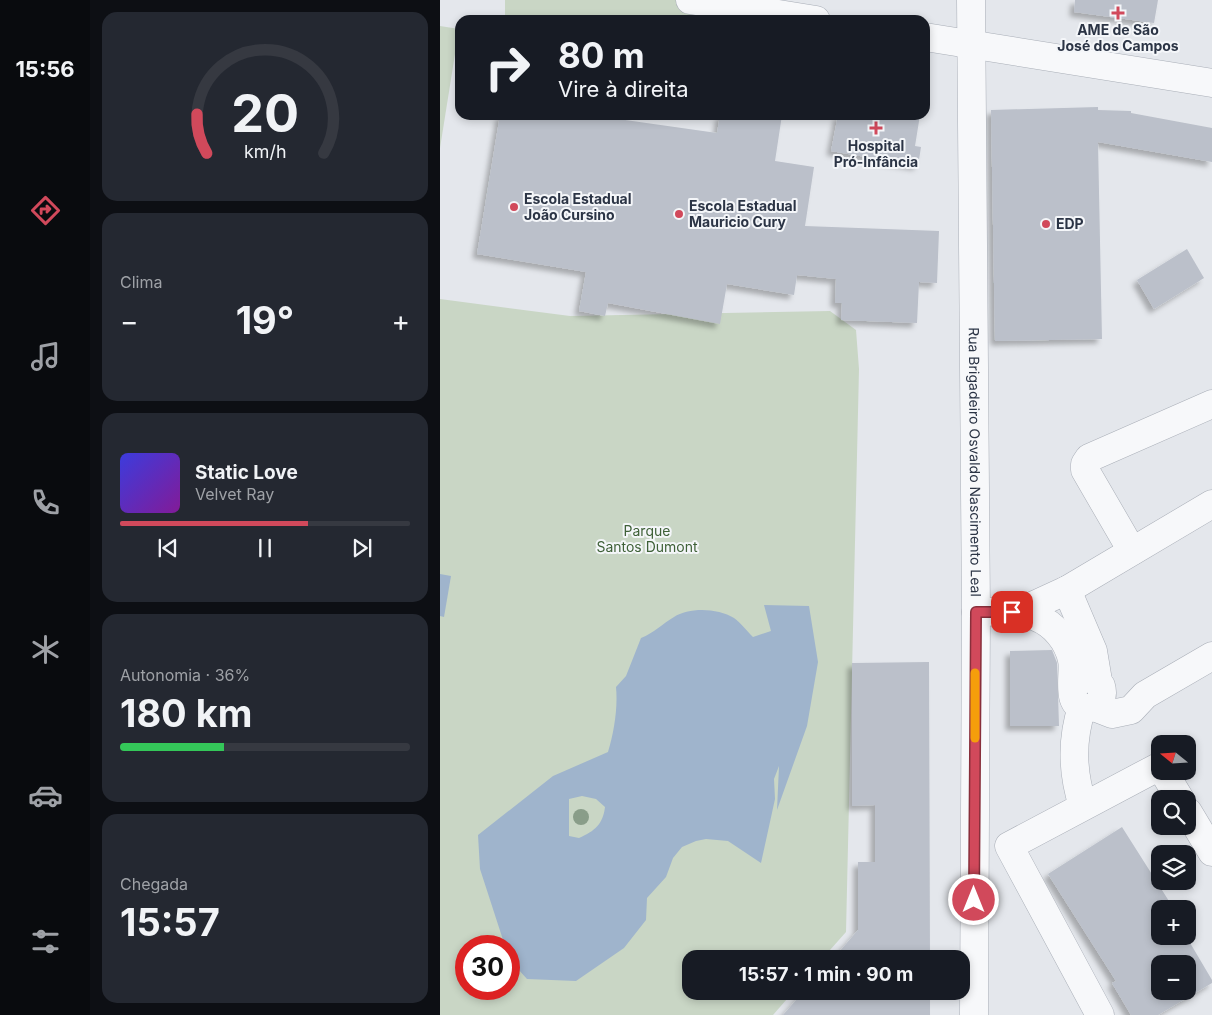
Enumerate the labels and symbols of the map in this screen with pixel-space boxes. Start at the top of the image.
marker: AME de São José dos Campos [1111,6,1125,20]
place label: AME de São José dos Campos [1057,21,1179,54]
marker: Hospital Pró-Infância [869,121,883,135]
place label: Hospital Pró-Infância [834,137,918,170]
place label: Escola Estadual João Cursino [524,190,632,223]
place label: Escola Estadual Mauricio Cury [689,197,797,230]
marker: Escola Estadual João Cursino [508,201,520,213]
marker: Escola Estadual Mauricio Cury [673,208,685,220]
place label: EDP [1056,215,1084,232]
marker: EDP [1040,218,1052,230]
street label: Rua Brigadeiro Osvaldo Nascimento Leal [966,327,985,597]
park label: Parque Santos Dumont [596,522,698,555]
pin [991,591,1033,633]
north arrow [1151,735,1196,780]
position arrow [947,873,999,925]
speed limit sign: 30 [455,935,520,1000]

